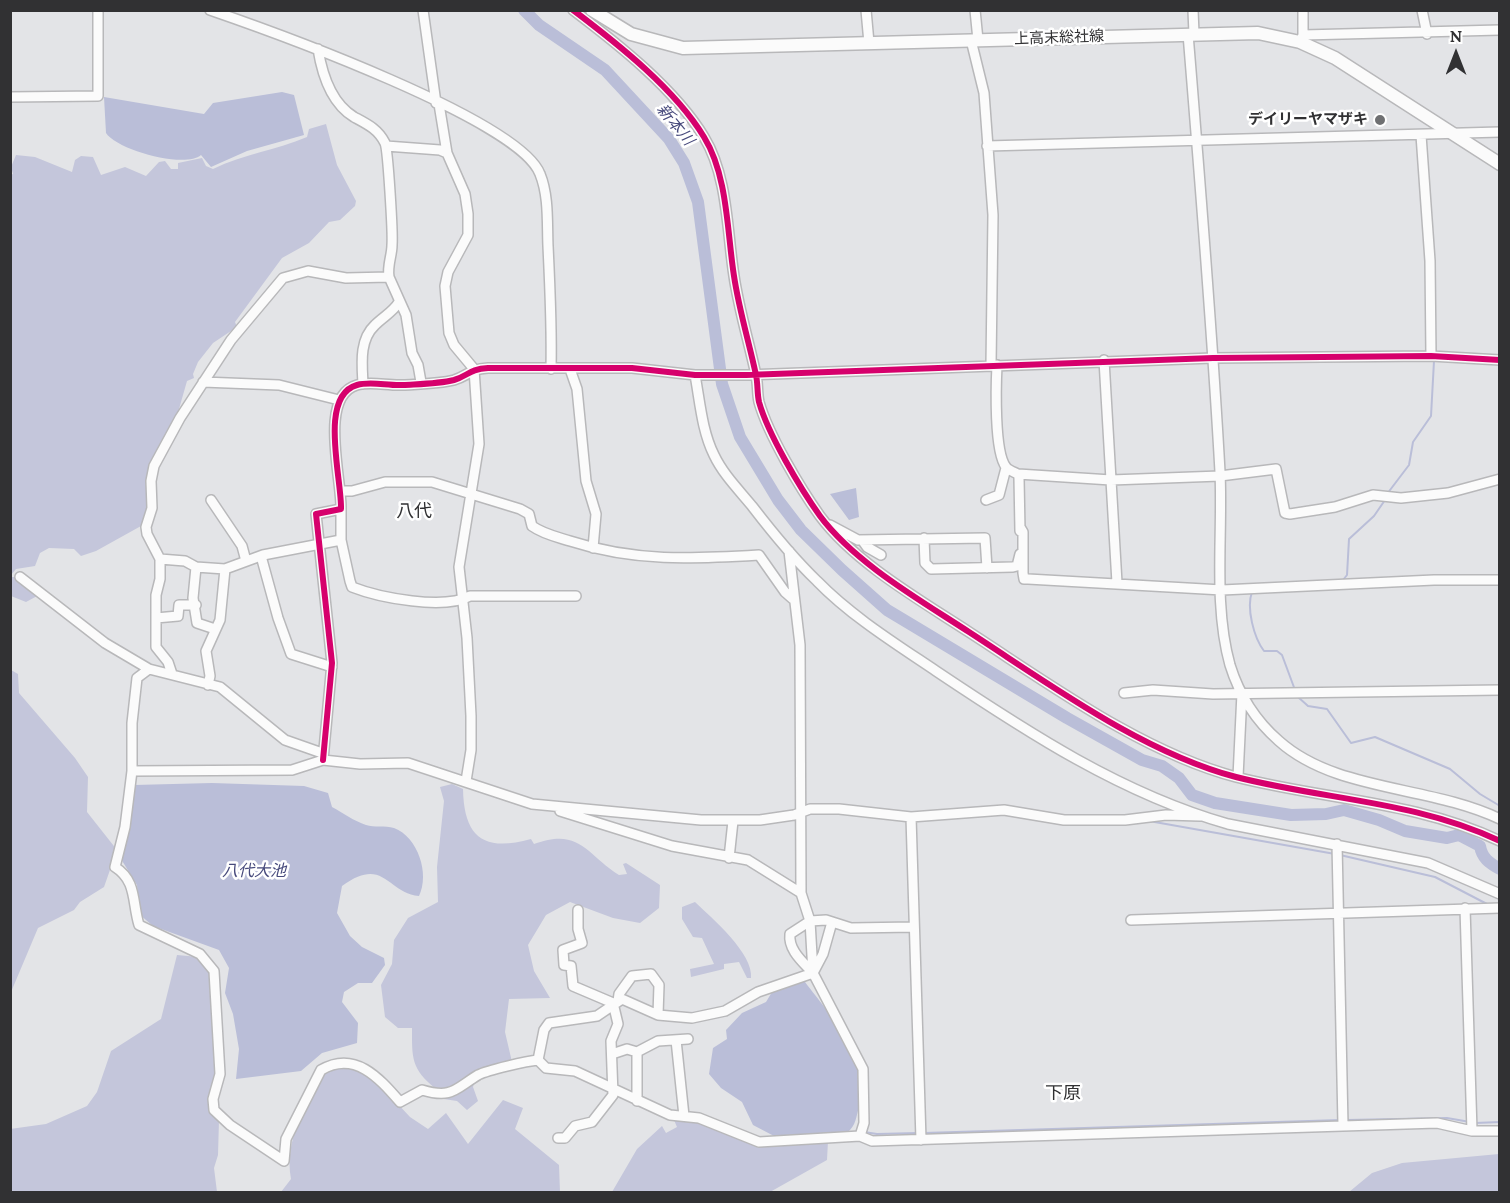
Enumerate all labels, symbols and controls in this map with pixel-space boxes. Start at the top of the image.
north arrow [1426,24,1486,84]
text: N [1450,26,1462,46]
street label: 上高末総社線 [1014,27,1104,49]
water label: 新本川 [652,100,698,150]
place label: デイリーヤマザキ [1248,111,1368,129]
marker: デイリーヤマザキ [1373,113,1387,127]
district label: 八代 [396,501,432,523]
water label: 八代大池 [222,861,286,881]
district label: 下原 [1045,1083,1081,1105]

